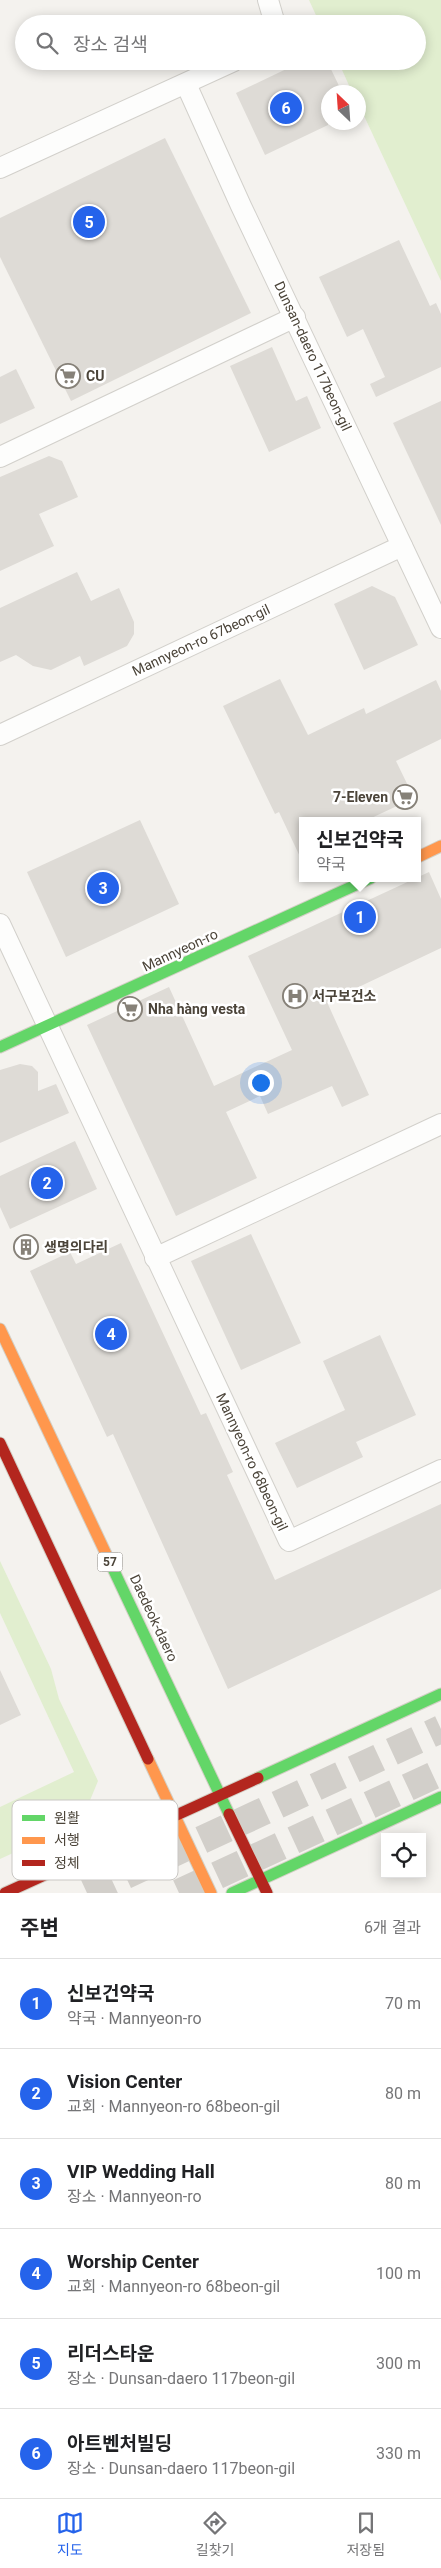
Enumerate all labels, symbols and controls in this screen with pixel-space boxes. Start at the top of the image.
search box [15,15,426,70]
icon: search [33,29,61,57]
text: 장소 검색 [73,33,148,56]
north arrow [321,85,366,130]
pin: 6 [270,89,302,127]
pin: 5 [73,203,105,241]
street label: Dunsan-daero 117beon-gil [271,279,355,433]
supermarket icon: CU [55,363,81,389]
place label: CU [86,368,104,384]
street label: Mannyeon-ro 67beon-gil [130,601,272,679]
supermarket icon: 7-Eleven [392,784,418,810]
place label: 7-Eleven [333,789,388,805]
popup [299,817,421,882]
text: 신보건약국 [316,828,404,851]
text: 약국 [316,855,346,874]
pin: 3 [87,869,119,907]
pin: 1 [344,898,376,936]
street label: Mannyeon-ro [140,926,220,974]
hospital icon: 서구보건소 [282,983,308,1009]
place label: 서구보건소 [312,988,377,1004]
supermarket icon: Nha hàng vesta [117,996,143,1022]
place label: Nha hàng vesta [148,1001,246,1017]
your location [248,1070,274,1096]
pin: 2 [31,1164,63,1202]
building icon: 생명의다리 [13,1234,39,1260]
place label: 생명의다리 [44,1239,108,1255]
pin: 4 [95,1315,127,1353]
street label: Mannyeon-ro 68beon-gil [213,1391,291,1533]
road number: 57 [98,1552,122,1571]
street label: Daedeok-daero [127,1572,181,1664]
legend [12,1800,178,1880]
text: 원활 [54,1810,80,1826]
text: 서행 [54,1832,80,1848]
map controls [381,1833,426,1878]
button: locate [381,1833,426,1878]
text: 정체 [54,1855,80,1871]
text: 주변 [20,1916,59,1940]
text: 6개 결과 [364,1918,421,1937]
text: 신보건약국 [67,1982,154,2005]
text: 1 [31,1994,41,2013]
text: 70 m [385,1994,421,2013]
text: 약국 · Mannyeon-ro [67,2009,202,2028]
text: Vision Center [67,2070,182,2093]
text: 2 [31,2084,41,2103]
text: 80 m [385,2084,421,2103]
text: 교회 · Mannyeon-ro 68beon-gil [67,2097,280,2116]
text: VIP Wedding Hall [67,2160,215,2183]
text: 3 [31,2174,41,2193]
text: 80 m [385,2174,421,2193]
text: 장소 · Mannyeon-ro [67,2187,202,2206]
text: Worship Center [67,2250,199,2273]
text: 4 [31,2264,41,2283]
text: 100 m [376,2264,421,2283]
text: 교회 · Mannyeon-ro 68beon-gil [67,2277,280,2296]
text: 리더스타운 [67,2342,154,2365]
text: 5 [31,2354,41,2373]
text: 300 m [376,2354,421,2373]
text: 장소 · Dunsan-daero 117beon-gil [67,2369,295,2388]
text: 아트벤처빌딩 [67,2432,172,2455]
text: 6 [31,2444,41,2463]
text: 330 m [376,2444,421,2463]
text: 장소 · Dunsan-daero 117beon-gil [67,2459,295,2478]
tab: 지도 [56,2509,84,2559]
tab: 길찾기 [196,2509,235,2559]
tab: 저장됨 [346,2509,385,2559]

